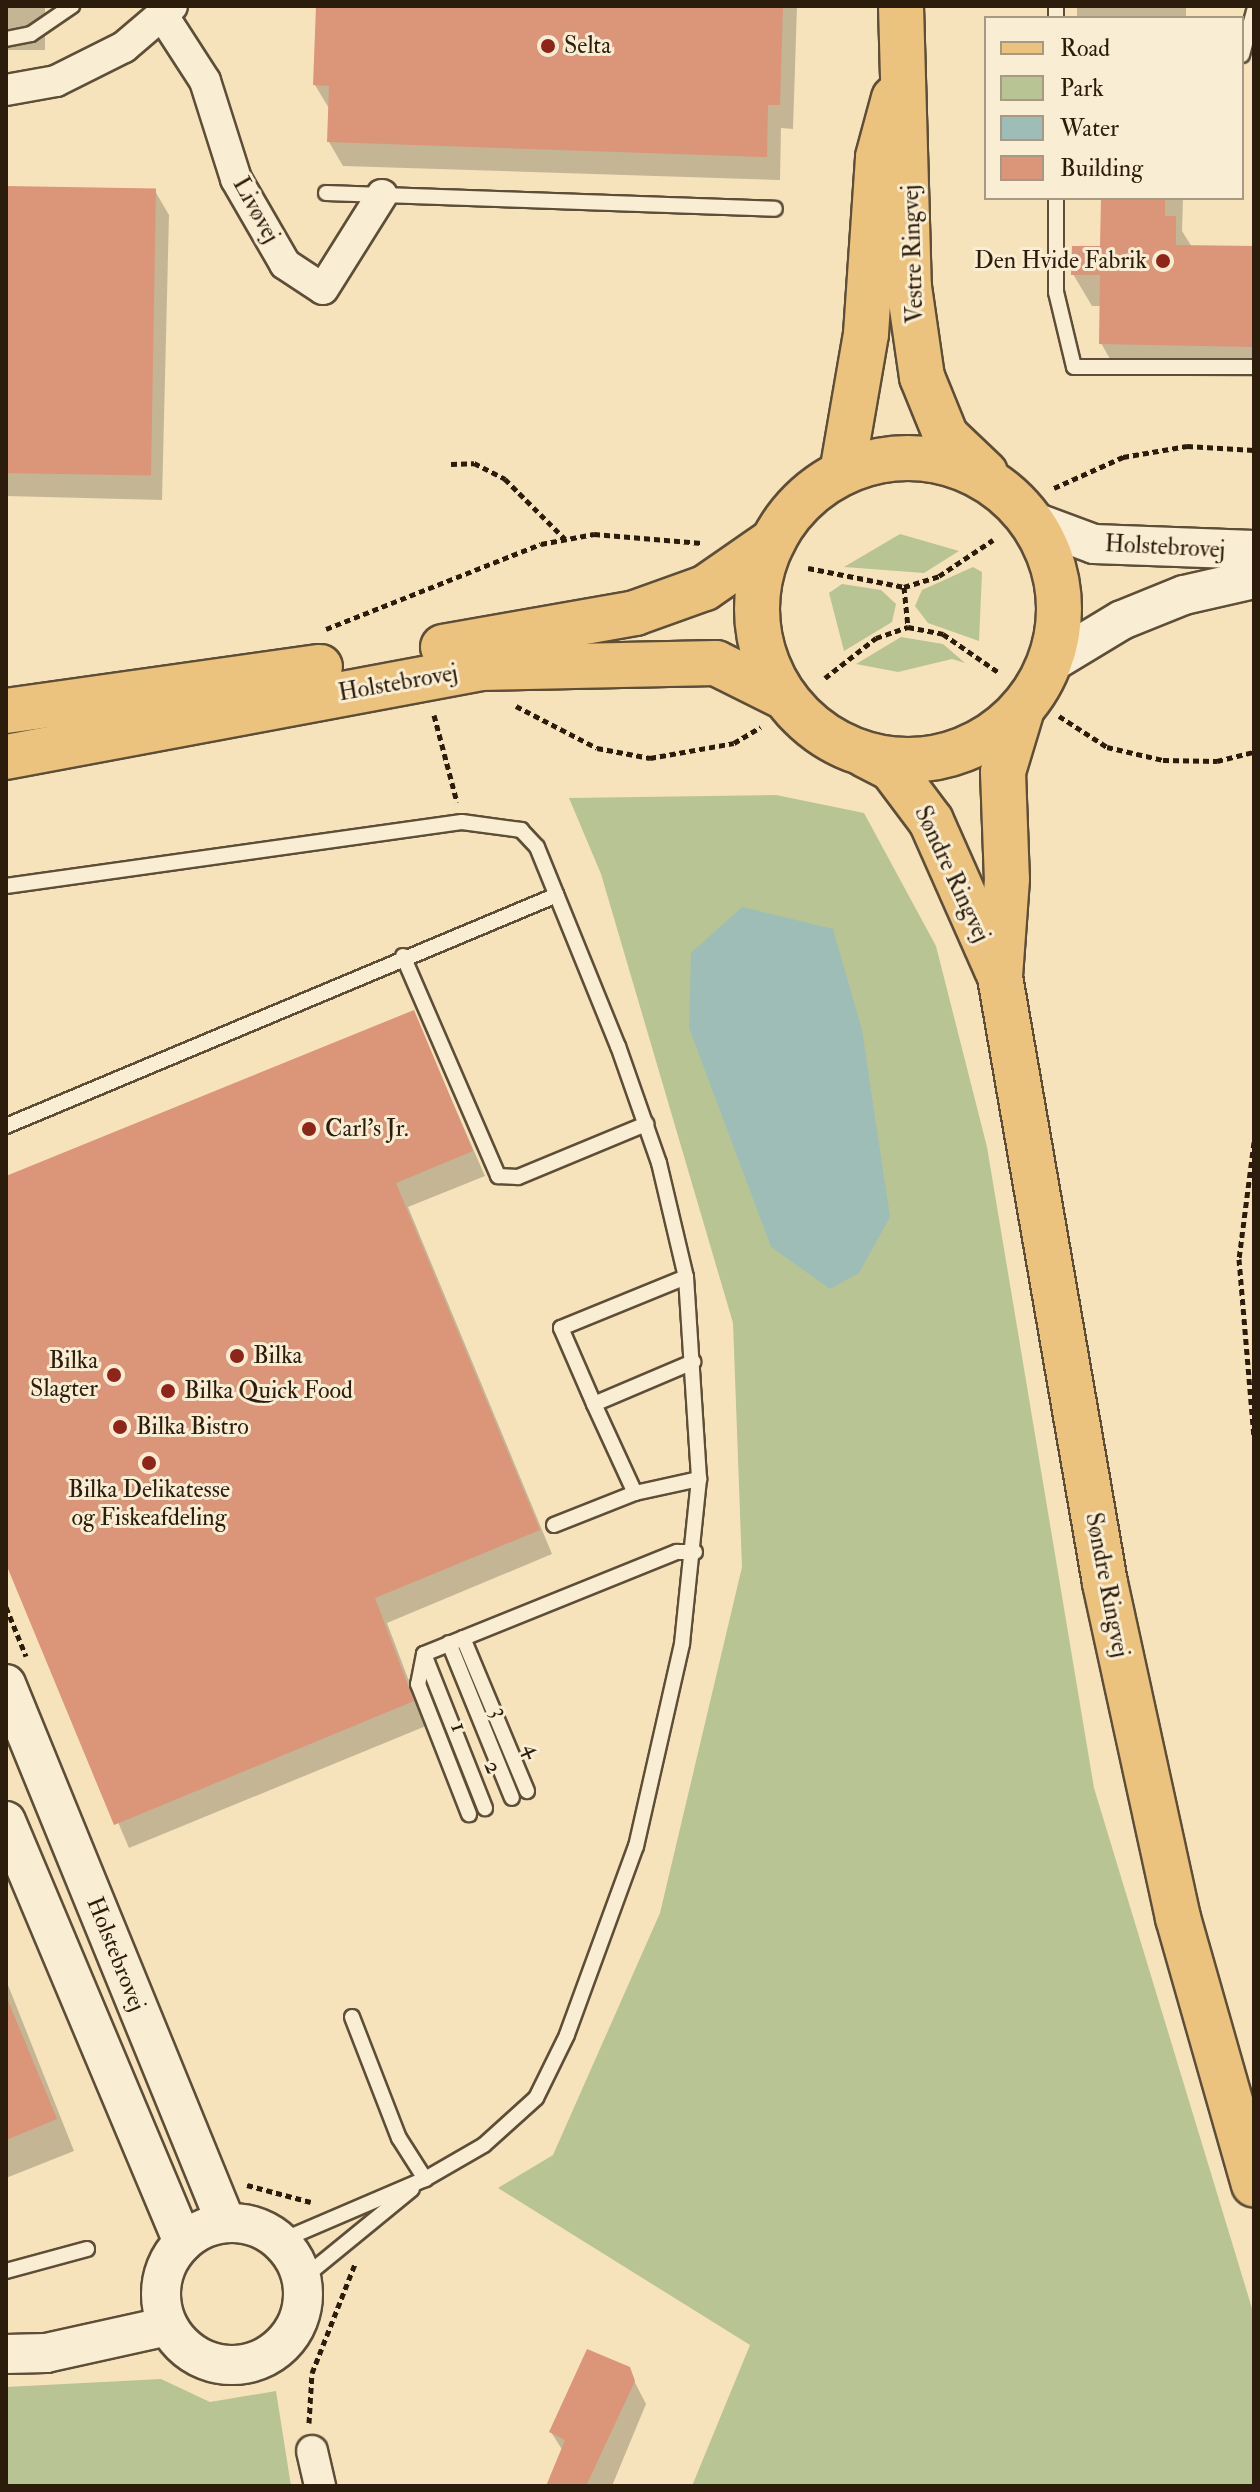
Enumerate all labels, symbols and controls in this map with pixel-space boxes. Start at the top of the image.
legend [984,16,1244,200]
place label: Selta [564,32,611,60]
text: Road [1060,33,1110,64]
marker: Selta [539,37,557,55]
text: Park [1060,73,1104,104]
text: Water [1060,113,1119,144]
text: Building [1060,153,1143,184]
street label: Livøvej [226,172,286,248]
street label: Vestre Ringvej [896,184,930,324]
place label: Den Hvide Fabrik [974,247,1147,275]
marker: Den Hvide Fabrik [1154,252,1172,270]
street label: Holstebrovej [1104,529,1226,565]
street label: Holstebrovej [336,658,460,708]
street label: Søndre Ringvej [908,801,996,947]
place label: Carl's Jr. [325,1115,409,1143]
marker: Carl's Jr. [300,1120,318,1138]
place label: Bilka [253,1342,302,1370]
place label: Bilka Slagter [30,1347,98,1403]
marker: Bilka [228,1347,246,1365]
marker: Bilka Slagter [105,1366,123,1384]
place label: Bilka Quick Food [184,1377,353,1405]
marker: Bilka Quick Food [159,1382,177,1400]
place label: Bilka Bistro [136,1413,249,1441]
marker: Bilka Bistro [111,1418,129,1436]
marker: Bilka Delikatesse og Fiskeafdeling [140,1454,158,1472]
place label: Bilka Delikatesse og Fiskeafdeling [68,1476,230,1532]
street label: Søndre Ringvej [1079,1510,1135,1660]
street label: 3 [485,1702,515,1722]
street label: 1 [444,1718,474,1736]
street label: 4 [517,1738,549,1762]
street label: 2 [477,1756,509,1778]
street label: Holstebrovej [80,1893,152,2015]

